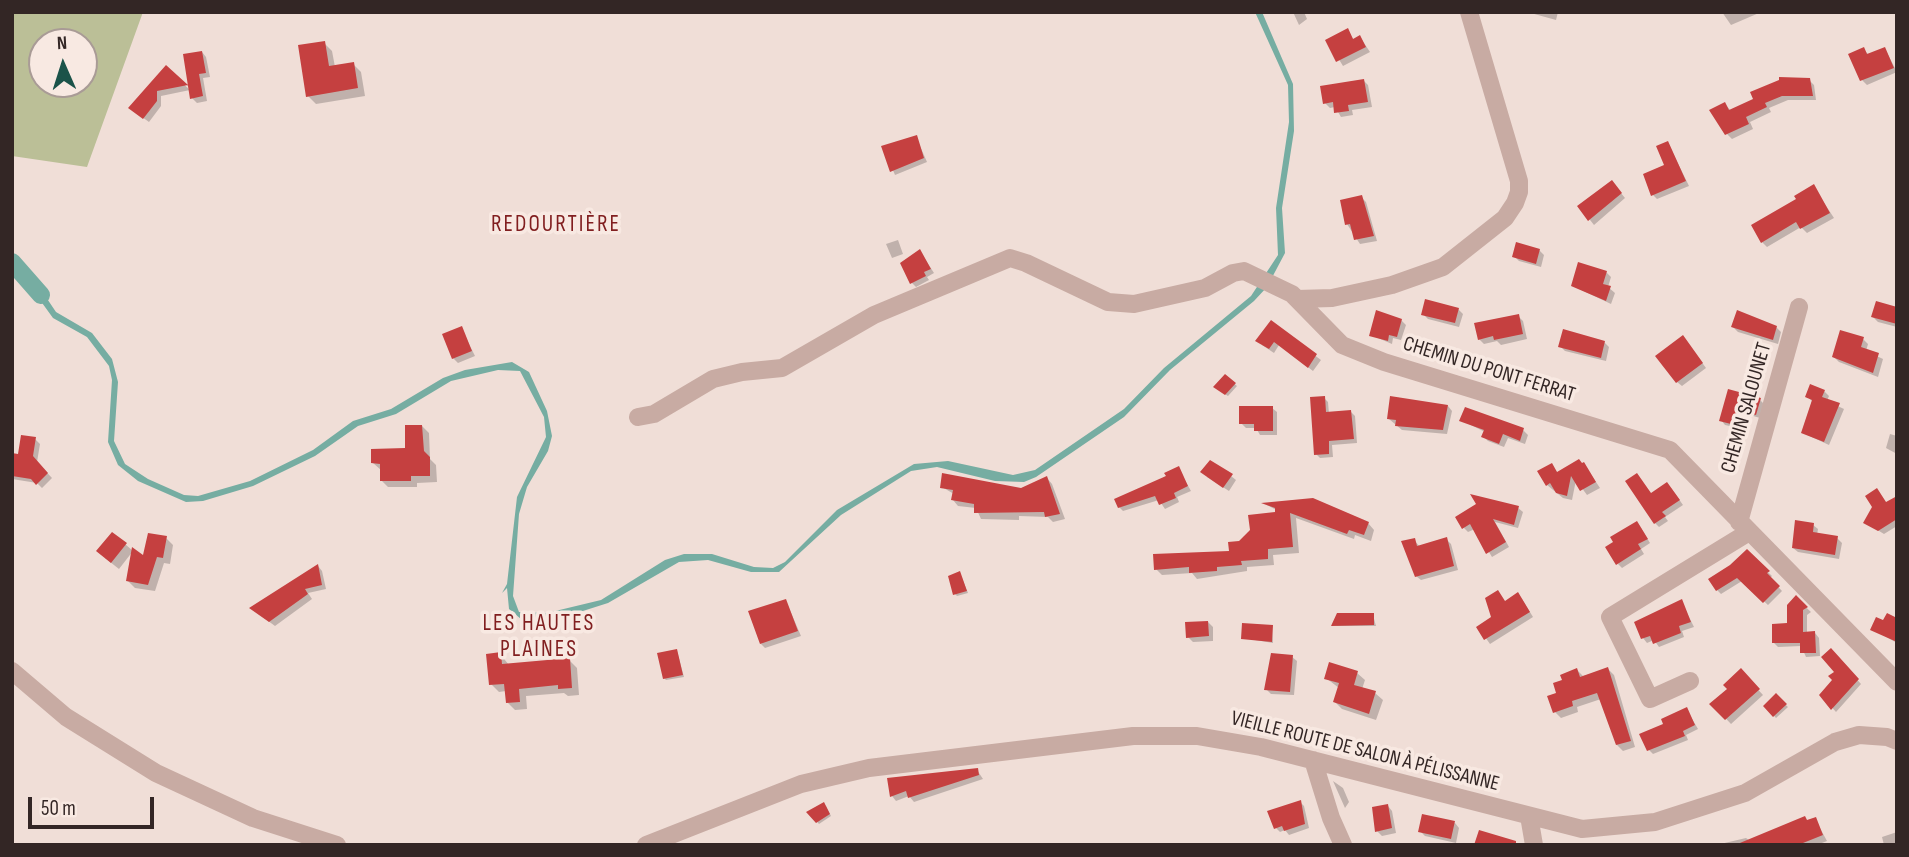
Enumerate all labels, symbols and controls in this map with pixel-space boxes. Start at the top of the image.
north arrow [28,28,98,98]
text: N [56,32,68,55]
district label: REDOURTIÈRE [492,211,620,239]
street label: CHEMIN DU PONT FERRAT [1400,332,1578,408]
street label: CHEMIN SALOUNET [1716,340,1778,476]
district label: LES HAUTES PLAINES [484,610,594,664]
street label: VIEILLE ROUTE DE SALON À PÉLISSANNE [1228,706,1502,798]
scale bar [32,784,158,828]
text: 50 m [41,796,76,821]

